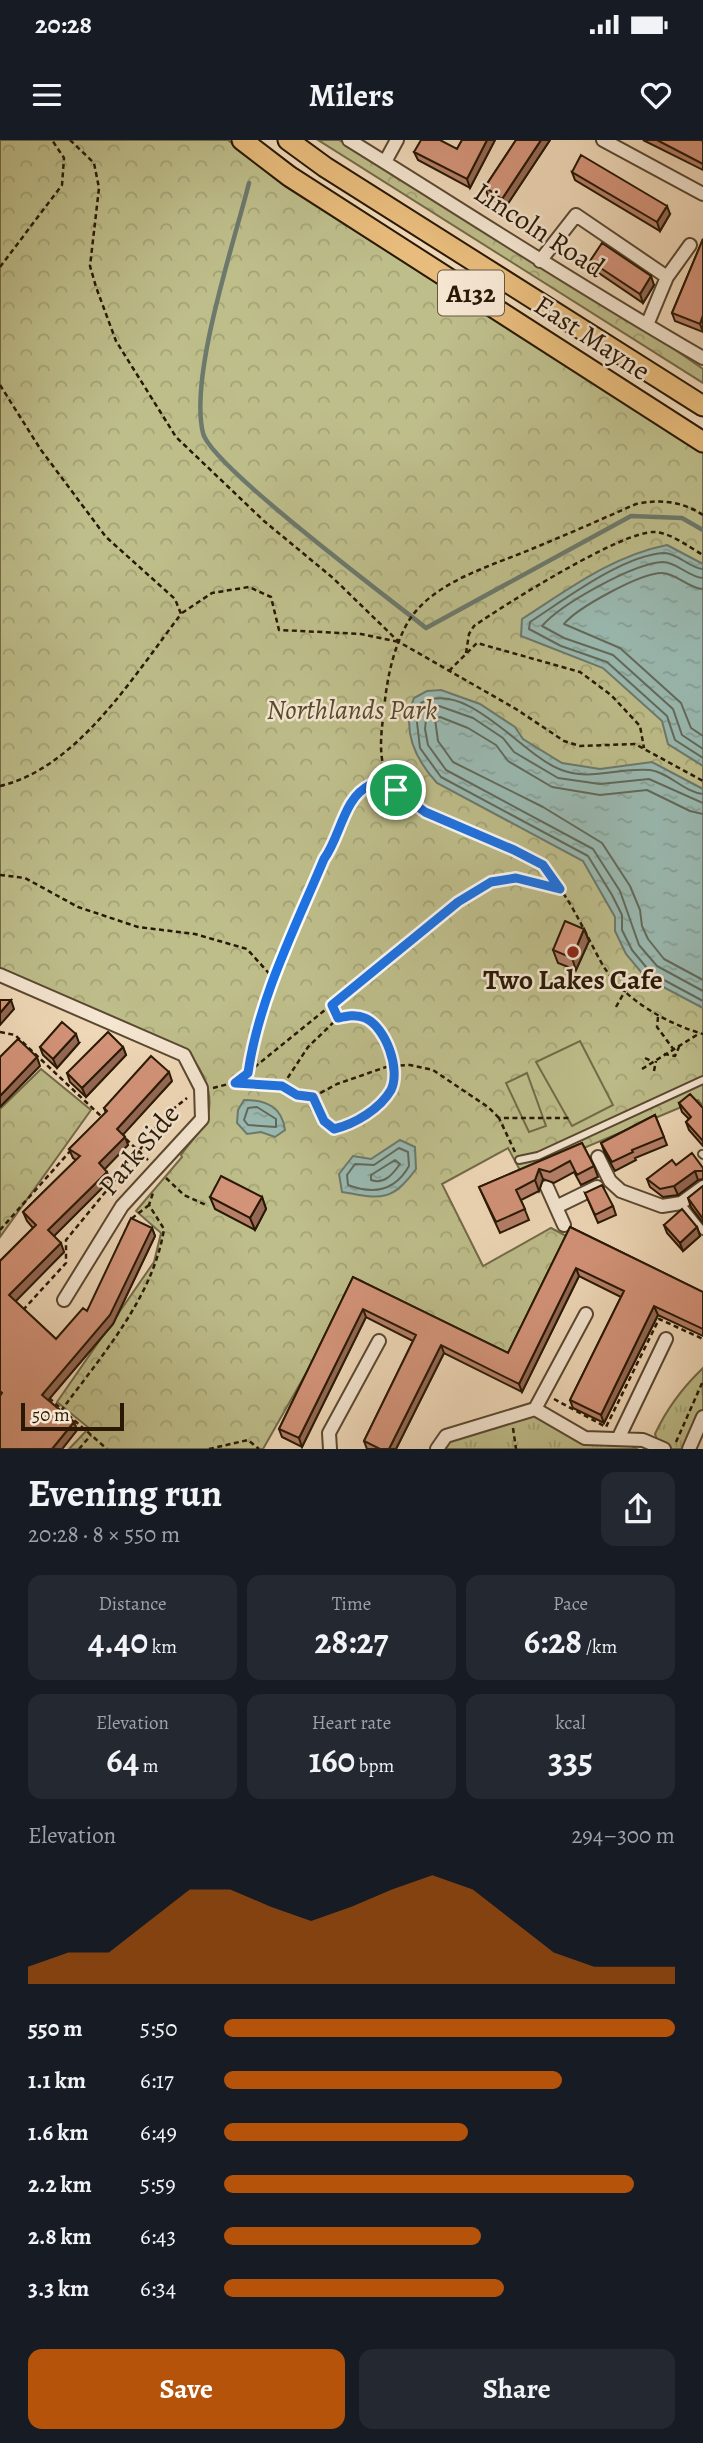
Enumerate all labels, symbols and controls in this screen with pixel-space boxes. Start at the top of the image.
text: 20:28 [35,7,92,42]
text: Milers [309,73,394,117]
icon: menu [28,76,66,114]
icon: heart [637,76,675,114]
street label: Lincoln Road [466,174,613,287]
road number: A132 [438,270,504,316]
street label: East Mayne [527,286,657,390]
park label: Northlands Park [266,691,438,729]
pin [366,760,426,820]
icon: arrive [377,771,415,809]
marker: Two Lakes Cafe [565,944,581,960]
place label: Two Lakes Cafe [483,961,663,999]
street label: Park Side [90,1096,188,1204]
scale bar [21,1400,124,1432]
text: 50 m [32,1402,70,1428]
text: Evening run [28,1467,222,1519]
button: share [601,1472,675,1546]
text: 20:28 · 8 × 550 m [28,1519,180,1550]
text: Distance [98,1591,167,1617]
text: Time [332,1591,371,1617]
text: Pace [553,1591,588,1617]
text: 4.40 [88,1617,148,1665]
text: 28:27 [315,1617,388,1665]
text: 6:28 [524,1617,582,1665]
text: km [148,1634,177,1660]
text: /km [582,1634,617,1660]
text: Elevation [96,1710,169,1736]
text: Heart rate [312,1710,391,1736]
text: kcal [555,1710,586,1736]
text: 64 [106,1736,139,1784]
text: 160 [309,1736,355,1784]
text: 335 [548,1736,593,1784]
text: m [139,1753,159,1779]
text: bpm [355,1753,394,1779]
text: Elevation [28,1820,116,1851]
text: 294–300 m [571,1820,675,1851]
text: 550 m [28,2013,83,2044]
text: 5:50 [140,2013,178,2044]
text: 1.1 km [28,2065,86,2096]
text: 6:17 [140,2065,174,2096]
text: 1.6 km [28,2117,88,2148]
text: 6:49 [140,2117,177,2148]
text: 2.2 km [28,2169,92,2200]
text: 5:59 [140,2169,176,2200]
text: 2.8 km [28,2221,92,2252]
text: 6:43 [140,2221,176,2252]
text: 3.3 km [28,2273,89,2304]
text: 6:34 [140,2273,176,2304]
button: Save [28,2349,345,2429]
button: Share [359,2349,675,2429]

